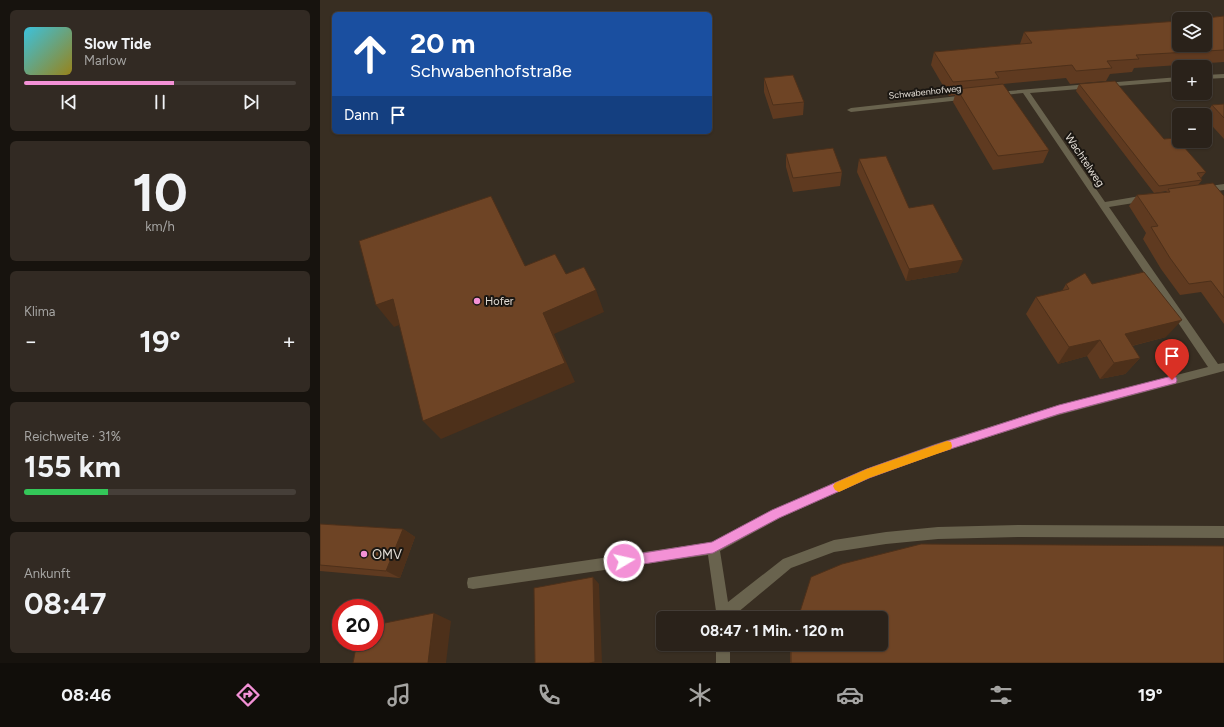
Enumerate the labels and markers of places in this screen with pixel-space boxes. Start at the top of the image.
place label: Hofer [485,295,514,308]
marker: Hofer [472,296,482,306]
pin [1155,339,1189,380]
place label: OMV [372,547,402,562]
marker: OMV [359,549,369,559]

